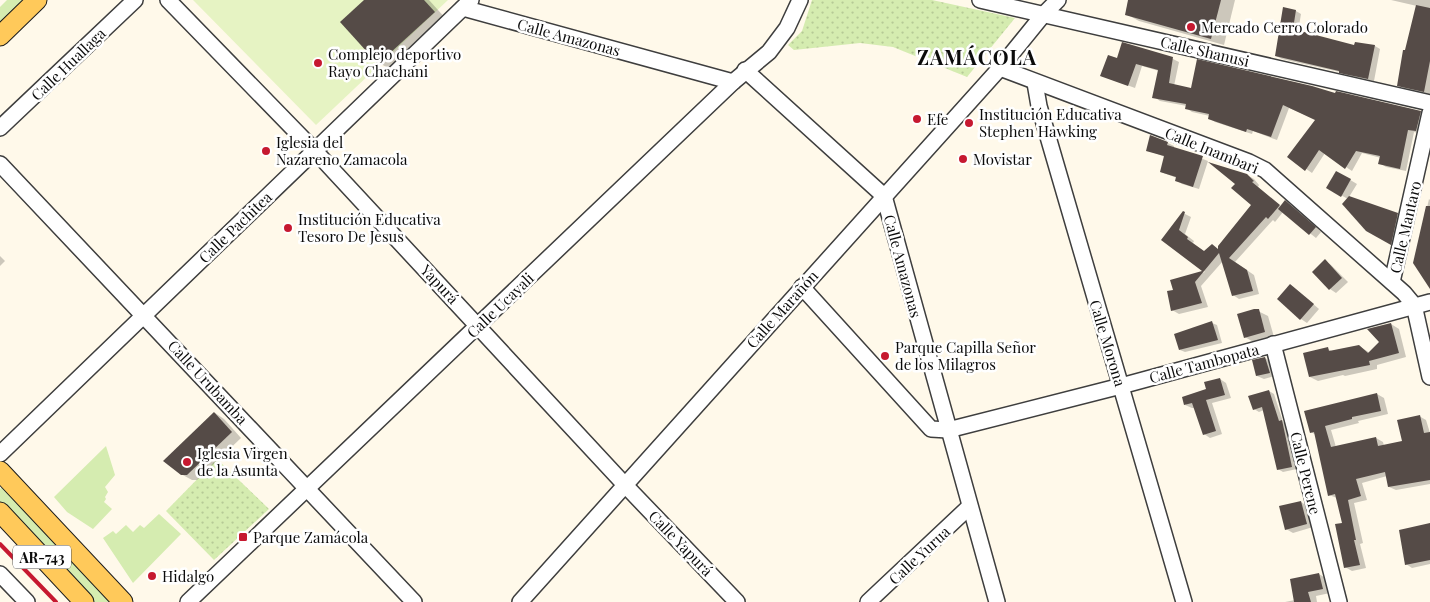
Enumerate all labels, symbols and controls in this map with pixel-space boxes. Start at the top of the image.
street label: Calle Amazonas [515,14,623,60]
place label: Mercado Cerro Colorado [1201,17,1368,37]
marker: Mercado Cerro Colorado [1185,21,1197,33]
street label: Calle Huallaga [26,23,110,105]
street label: Calle Shanusi [1159,31,1252,71]
district label: ZAMÁCOLA [917,43,1037,70]
place label: Complejo deportivo Rayo Chachani [328,44,461,81]
marker: Complejo deportivo Rayo Chachani [312,57,324,69]
place label: Institución Educativa Stephen Hawking [979,104,1122,141]
place label: Efe [927,109,948,129]
marker: Efe [911,113,923,125]
marker: Institución Educativa Stephen Hawking [963,117,975,129]
street label: Calle Inambari [1162,122,1262,178]
place label: Iglesia del Nazareno Zamacola [276,132,408,169]
marker: Iglesia del Nazareno Zamacola [260,145,272,157]
place label: Movistar [973,149,1032,169]
marker: Movistar [957,153,969,165]
street label: Calle Mantaro [1385,179,1425,275]
street label: Calle Pachitea [194,187,276,267]
place label: Institución Educativa Tesoro De Jesus [298,209,441,246]
street label: Calle Amazonas [880,212,926,320]
marker: Institución Educativa Tesoro De Jesus [282,222,294,234]
street label: Yapurá [416,259,464,308]
street label: Calle Marañón [742,266,822,352]
street label: Calle Ucayali [462,268,538,342]
street label: Calle Morona [1085,297,1131,389]
street label: Calle Urubamba [164,336,253,429]
place label: Parque Capilla Señor de los Milagros [895,337,1036,374]
street label: Calle Tambopata [1147,339,1262,387]
marker: Parque Capilla Señor de los Milagros [879,350,891,362]
street label: Calle Perene [1286,430,1326,516]
place label: Iglesia Virgen de la Asunta [197,443,288,480]
marker: Iglesia Virgen de la Asunta [181,456,193,468]
street label: Calle Yapurá [645,506,718,581]
street label: Calle Yurua [884,521,954,589]
place label: Parque Zamácola [253,527,369,547]
marker: Parque Zamácola [237,531,249,543]
road number: AR-743 [13,546,71,568]
place label: Hidalgo [162,566,214,586]
marker: Hidalgo [146,570,158,582]

